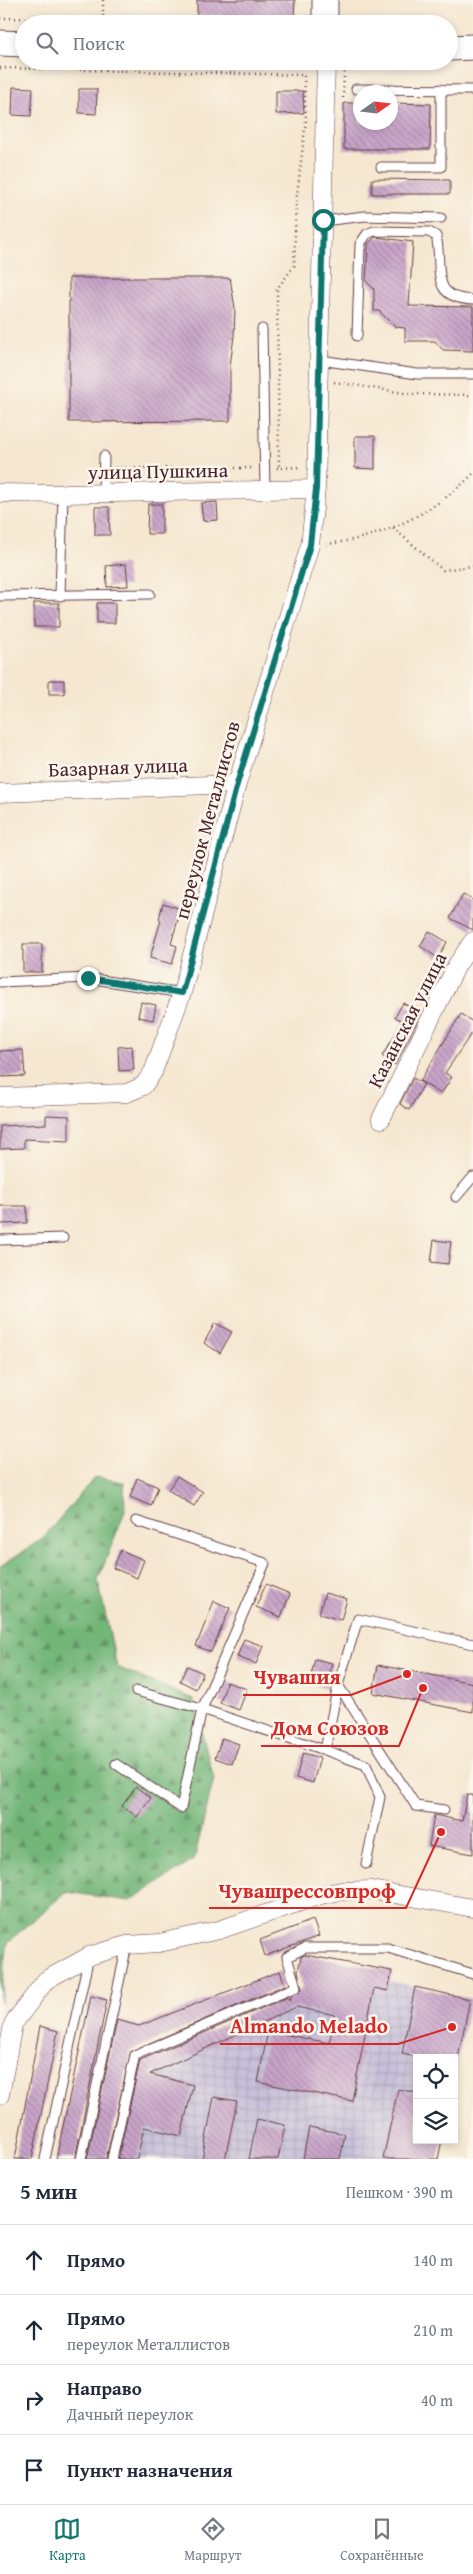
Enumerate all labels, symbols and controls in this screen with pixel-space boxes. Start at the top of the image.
search box [15,15,458,70]
icon: search [33,29,61,57]
text: Поиск [73,29,125,57]
north arrow [353,85,398,130]
route start [312,209,335,232]
street label: улица Пушкина [87,455,229,486]
street label: переулок Металлистов [166,718,247,922]
street label: Базарная улица [48,750,189,783]
street label: Казанская улица [360,946,454,1093]
route end [77,967,100,990]
callout: Чувашия [243,1659,351,1695]
text: Чувашия [253,1661,341,1692]
callout: Дом Союзов [261,1710,399,1746]
text: Дом Союзов [270,1712,389,1743]
callout: Чувашрессовпроф [209,1872,406,1908]
text: Чувашрессовпроф [218,1875,396,1906]
callout: Almando Melado [220,2008,398,2044]
text: Almando Melado [230,2010,388,2041]
map controls [413,2054,458,2144]
button: locate [413,2054,458,2099]
button: layers [413,2099,458,2144]
text: 5 мин [20,2176,77,2207]
text: Пешком · 390 m [346,2180,453,2204]
icon: ahead [20,2246,48,2274]
text: Прямо [67,2246,125,2274]
text: 140 m [413,2248,453,2272]
text: Прямо [67,2304,125,2332]
icon: ahead [20,2316,48,2344]
text: 210 m [413,2318,453,2342]
text: переулок Металлистов [67,2332,230,2356]
text: Направо [67,2374,142,2402]
icon: right [20,2386,48,2414]
text: 40 m [421,2388,453,2412]
text: Дачный переулок [67,2402,193,2426]
icon: arrive [20,2456,48,2484]
text: Пункт назначения [67,2456,233,2484]
tab: Карта [49,2515,86,2565]
tab: Маршрут [184,2515,242,2565]
tab: Сохранённые [340,2515,424,2565]

